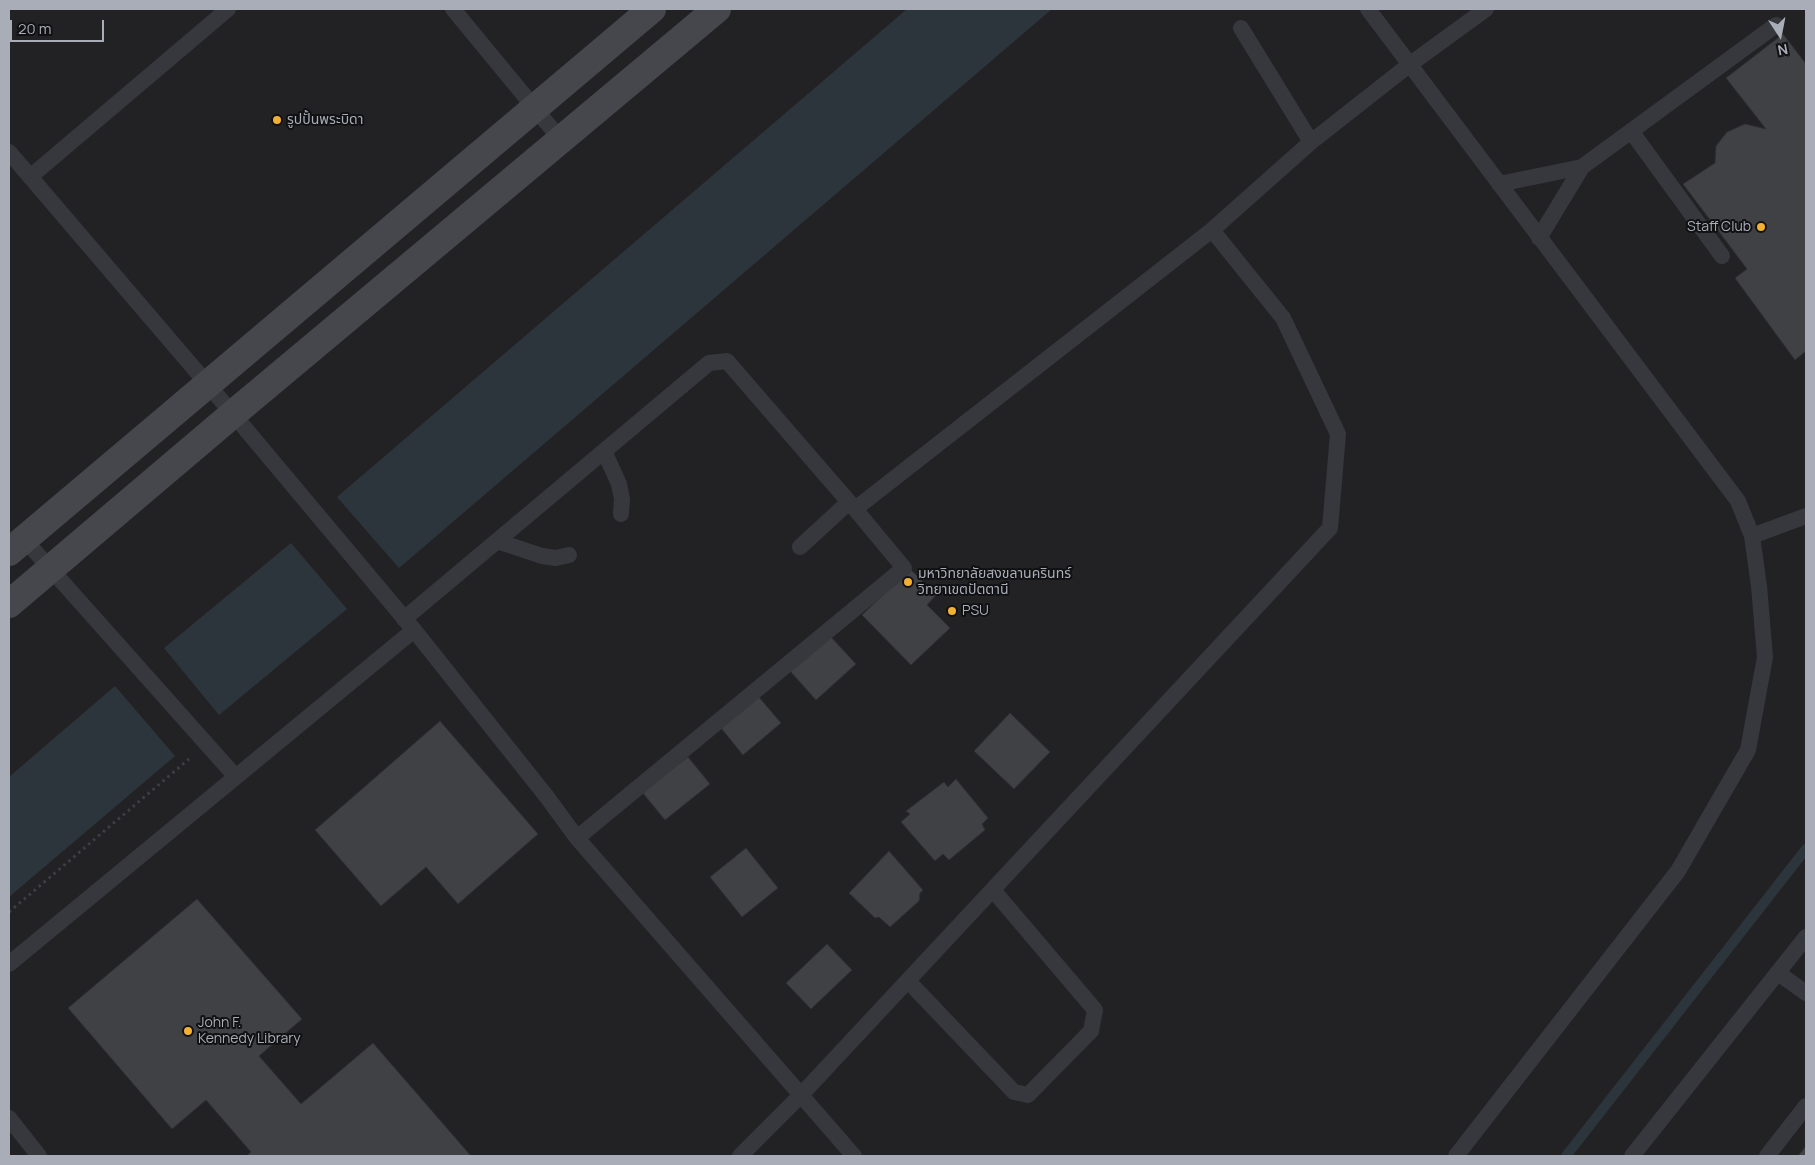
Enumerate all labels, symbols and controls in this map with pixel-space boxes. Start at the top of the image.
scale bar [12,10,106,42]
north arrow [1755,10,1805,60]
text: 20 m [18,18,51,39]
text: N [1776,40,1790,61]
place label: รูปปั้นพระบิดา [287,112,363,128]
marker: รูปปั้นพระบิดา [271,114,283,126]
place label: Staff Club [1687,219,1751,235]
marker: Staff Club [1755,221,1767,233]
place label: มหาวิทยาลัยสงขลานครินทร์ วิทยาเขตปัตตานี [918,566,1071,598]
marker: มหาวิทยาลัยสงขลานครินทร์ วิทยาเขตปัตตานี [902,576,914,588]
place label: PSU [962,603,989,619]
marker: PSU [946,605,958,617]
place label: John F. Kennedy Library [198,1015,301,1048]
marker: John F. Kennedy Library [182,1025,194,1037]

